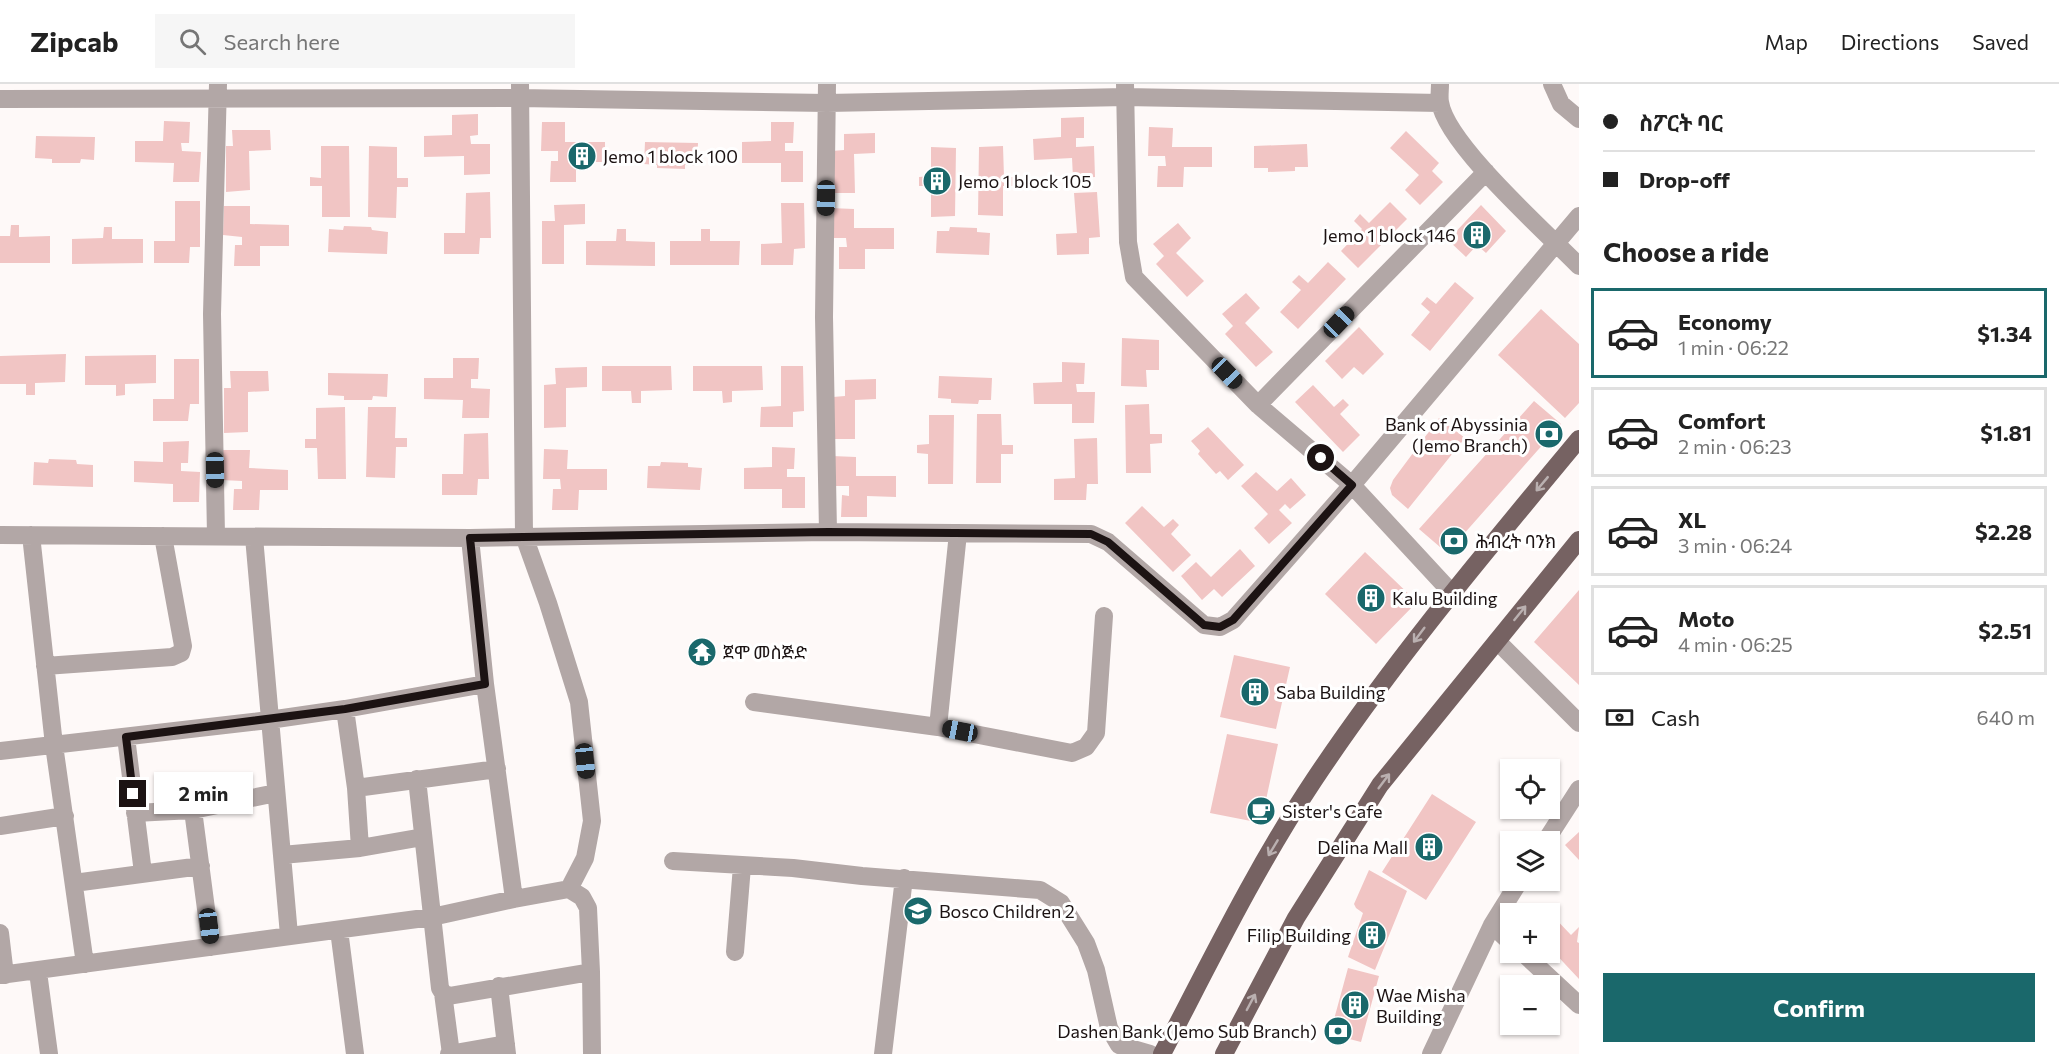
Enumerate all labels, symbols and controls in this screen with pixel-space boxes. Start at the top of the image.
search box [155,14,575,68]
text: Zipcab [30,24,119,58]
icon: search [176,25,209,58]
text: Search here [224,28,340,55]
text: Map [1765,29,1808,54]
text: Directions [1841,29,1939,54]
text: Saved [1972,29,2029,54]
text: ስፖርት ባር [1639,109,1723,136]
building icon: Jemo 1 block 100 [566,140,598,172]
place label: Jemo 1 block 100 [603,145,738,167]
building icon: Jemo 1 block 105 [921,165,953,197]
text: Drop-off [1639,166,1730,193]
place label: Jemo 1 block 105 [958,170,1092,192]
car [817,180,835,216]
building icon: Jemo 1 block 146 [1461,219,1493,251]
place label: Jemo 1 block 146 [1323,224,1456,246]
text: Choose a ride [1603,235,1769,268]
car [1320,303,1358,341]
icon: car [1606,306,1660,360]
text: Economy [1678,308,1772,335]
text: $1.34 [1977,320,2032,347]
text: 1 min · 06:22 [1678,335,1789,359]
car [1208,354,1246,392]
icon: car [1606,405,1660,459]
text: Comfort [1678,407,1766,434]
place label: Bank of Abyssinia (Jemo Branch) [1385,413,1528,456]
bank icon: Bank of Abyssinia (Jemo Branch) [1533,418,1565,450]
text: $1.81 [1980,419,2032,446]
text: 2 min · 06:23 [1678,434,1792,458]
route start [1307,444,1334,471]
car [206,452,224,488]
one-way arrow [1535,476,1548,492]
icon: car [1606,504,1660,558]
text: XL [1678,506,1706,533]
text: $2.28 [1975,518,2032,545]
bank icon: ሕብረት ባንክ [1438,525,1470,557]
place label: ሕብረት ባንክ [1475,530,1556,552]
text: 3 min · 06:24 [1678,533,1792,557]
building icon: Kalu Building [1355,582,1387,614]
place label: Kalu Building [1392,587,1498,609]
icon: car [1606,603,1660,657]
one-way arrow [1513,605,1526,621]
text: Moto [1678,605,1734,632]
text: $2.51 [1978,617,2032,644]
one-way arrow [1412,627,1425,643]
text: 4 min · 06:25 [1678,632,1793,656]
temple icon: ጀሞ መስጅድ [686,636,718,668]
place label: ጀሞ መስጅድ [723,641,807,663]
building icon: Saba Building [1239,676,1271,708]
place label: Saba Building [1276,681,1386,703]
icon: cash [1603,701,1636,734]
text: Cash [1651,704,1700,731]
text: 640 m [1977,705,2035,729]
car [941,719,979,743]
car [574,742,596,780]
map controls [1500,759,1560,1035]
button: locate [1500,759,1560,819]
callout: 2 min [154,773,253,815]
one-way arrow [1378,774,1390,790]
route end [119,780,146,807]
text: 2 min [179,781,228,805]
cafe icon: Sister's Cafe [1245,795,1277,827]
place label: Sister's Cafe [1282,800,1382,822]
building icon: Delina Mall [1413,831,1445,863]
button: layers [1500,831,1560,891]
place label: Delina Mall [1317,836,1408,858]
one-way arrow [1266,839,1278,856]
school or university icon: Bosco Children 2 [902,895,934,927]
place label: Bosco Children 2 [939,900,1075,922]
button: + [1500,903,1560,963]
car [198,907,220,945]
building icon: Filip Building [1356,919,1388,951]
place label: Filip Building [1247,924,1351,946]
button: Confirm [1603,973,2035,1042]
button: − [1500,975,1560,1035]
place label: Wae Misha Building [1376,984,1466,1027]
building icon: Wae Misha Building [1339,989,1371,1021]
one-way arrow [1246,994,1258,1012]
bank icon: Dashen Bank (Jemo Sub Branch) [1322,1015,1354,1047]
place label: Dashen Bank (Jemo Sub Branch) [1057,1020,1317,1042]

